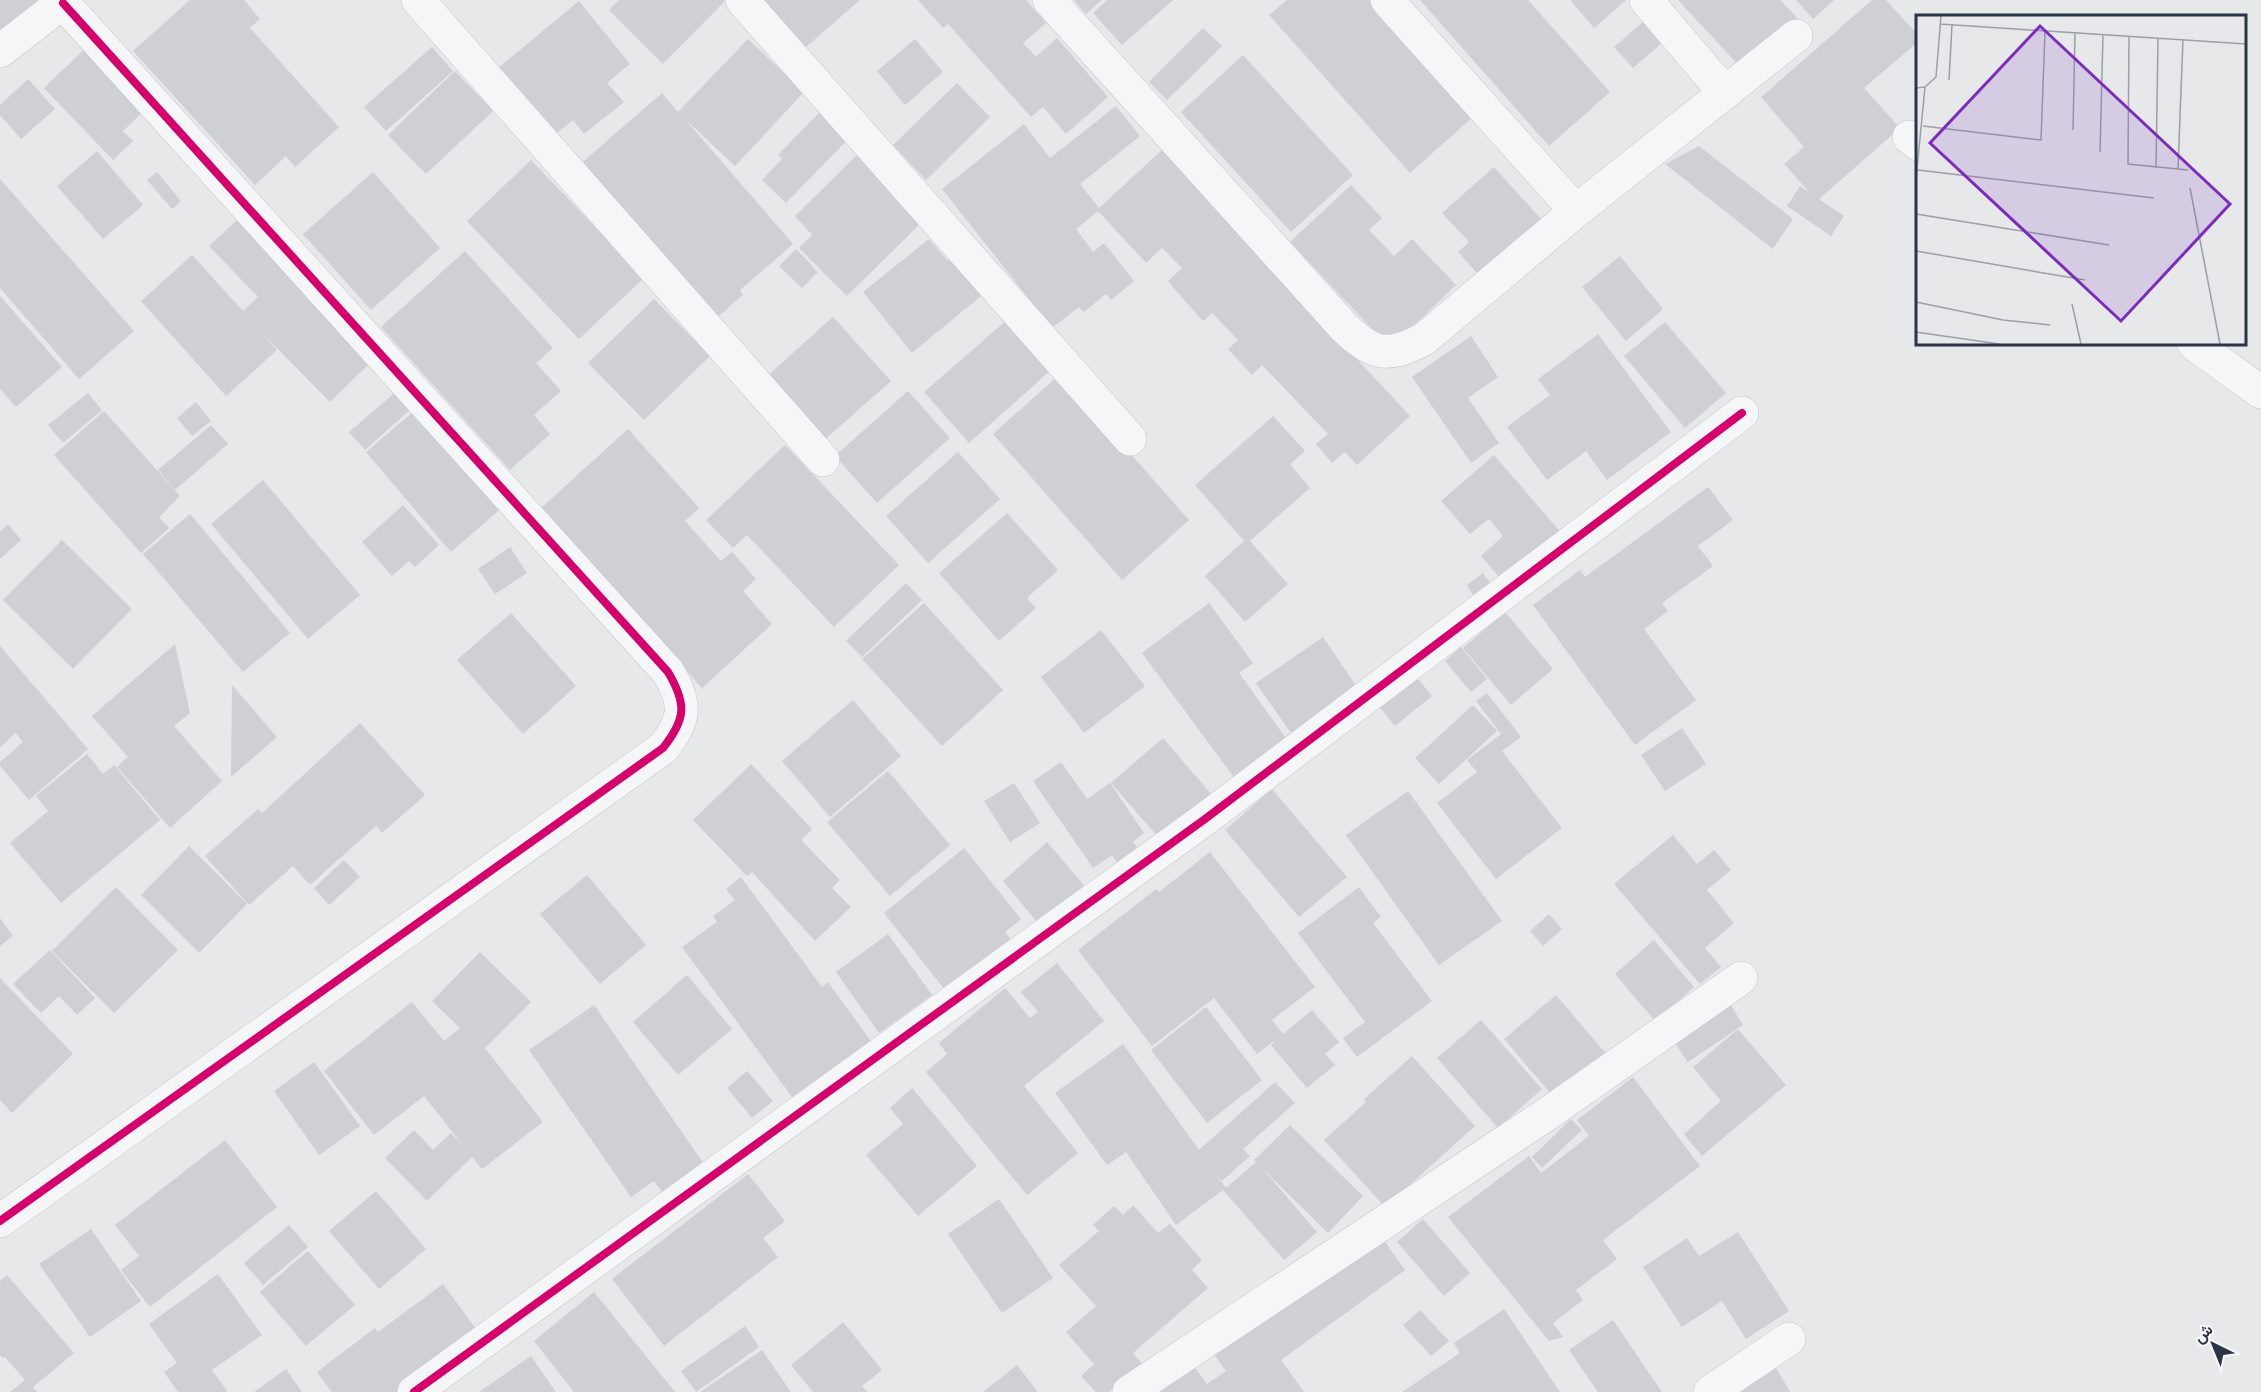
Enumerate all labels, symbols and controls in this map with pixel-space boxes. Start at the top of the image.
inset map [1916,15,2246,345]
north arrow [2183,1314,2243,1374]
text: ش [2190,1321,2217,1348]

